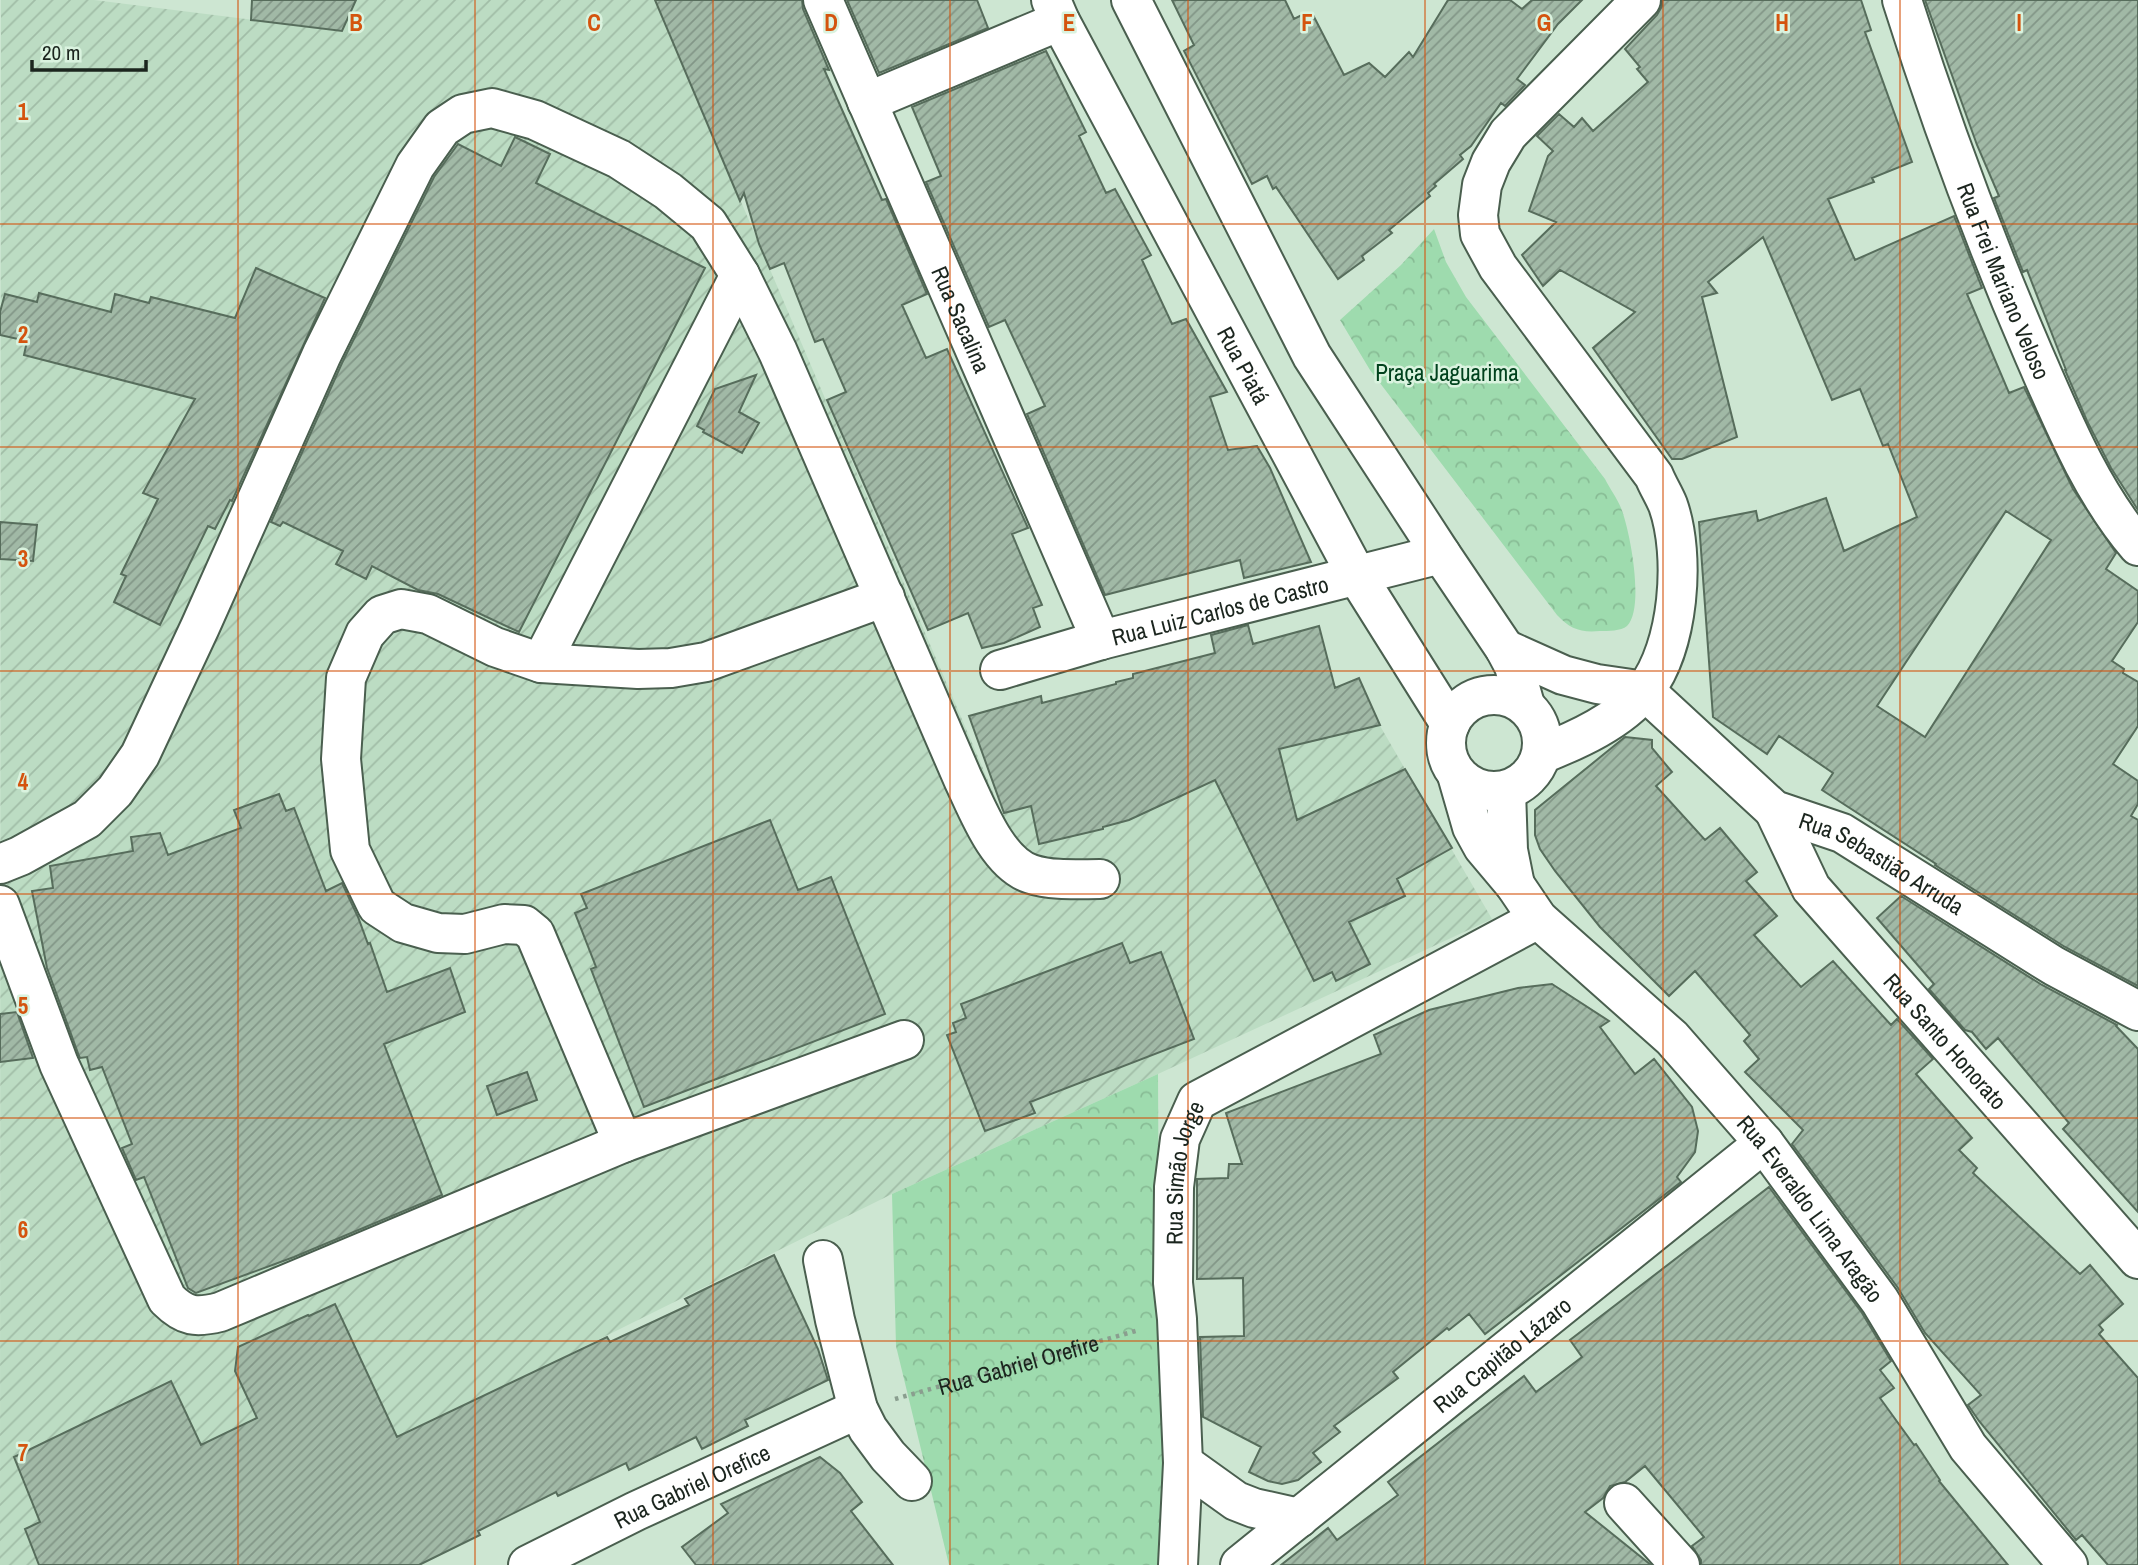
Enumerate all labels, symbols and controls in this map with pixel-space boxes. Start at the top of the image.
text: B [349,7,363,38]
text: C [587,7,601,38]
text: D [824,7,838,38]
text: E [1063,7,1075,38]
text: F [1301,7,1313,38]
text: G [1537,7,1551,38]
text: H [1775,7,1789,38]
text: I [2016,7,2022,38]
scale bar [32,28,145,72]
text: 20 m [42,38,80,67]
text: 1 [18,96,29,127]
street label: Rua Frei Mariano Veloso [1951,178,2058,384]
street label: Rua Sacalina [925,261,999,378]
text: 2 [18,319,28,350]
street label: Rua Piatá [1211,321,1278,410]
park label: Praça Jaguarima [1375,357,1519,388]
text: 3 [18,543,28,574]
street label: Rua Luiz Carlos de Castro [1108,568,1332,652]
text: 4 [18,766,29,797]
street label: Rua Sebastião Arruda [1795,804,1971,922]
street label: Rua Santo Honorato [1877,966,2014,1116]
text: 5 [18,990,28,1021]
street label: Rua Simão Jorge [1158,1096,1211,1245]
street label: Rua Everaldo Lima Aragão [1731,1108,1891,1308]
text: 6 [18,1214,28,1245]
street label: Rua Capitão Lázaro [1426,1289,1577,1419]
street label: Rua Gabriel Orefire [934,1327,1102,1402]
street label: Rua Gabriel Orefice [608,1436,775,1535]
text: 7 [18,1437,28,1468]

